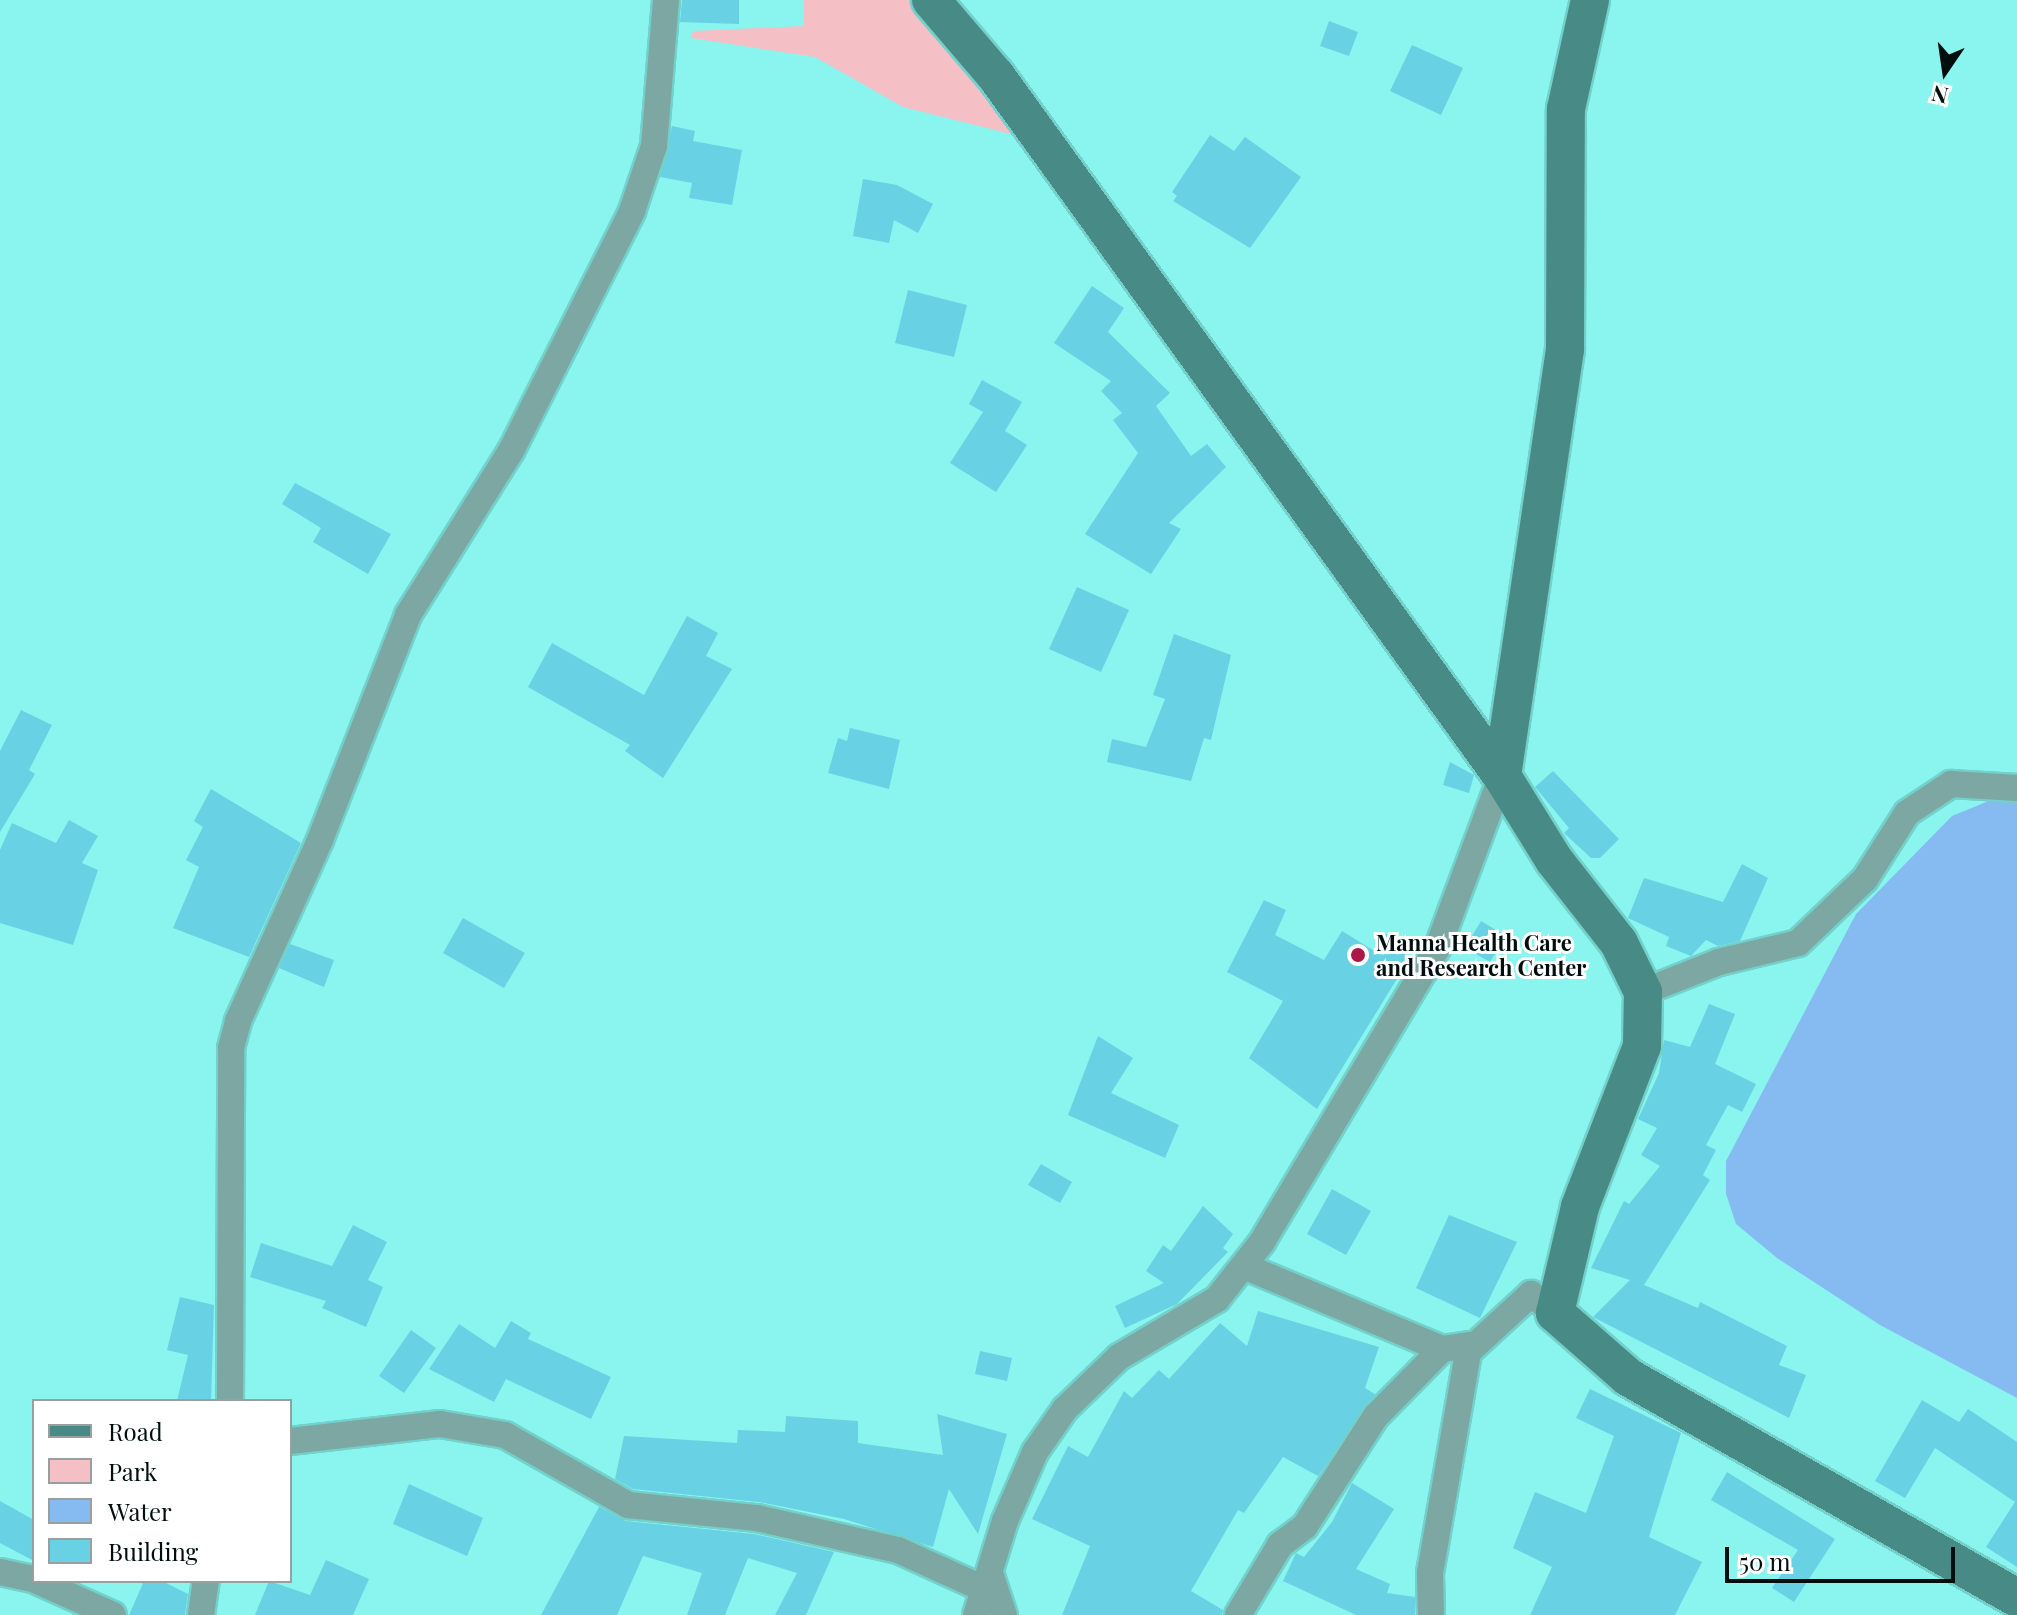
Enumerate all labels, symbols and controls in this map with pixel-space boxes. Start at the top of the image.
north arrow [1905,32,1985,112]
text: N [1928,79,1951,112]
place label: Manna Health Care and Research Center [1376,929,1586,980]
marker: Manna Health Care and Research Center [1347,944,1369,966]
legend [32,1399,292,1583]
text: Road [108,1415,163,1447]
text: Park [108,1455,157,1487]
text: Water [108,1495,172,1527]
scale bar [1729,1531,1959,1581]
text: Building [108,1535,198,1567]
text: 50 m [1739,1545,1791,1577]

